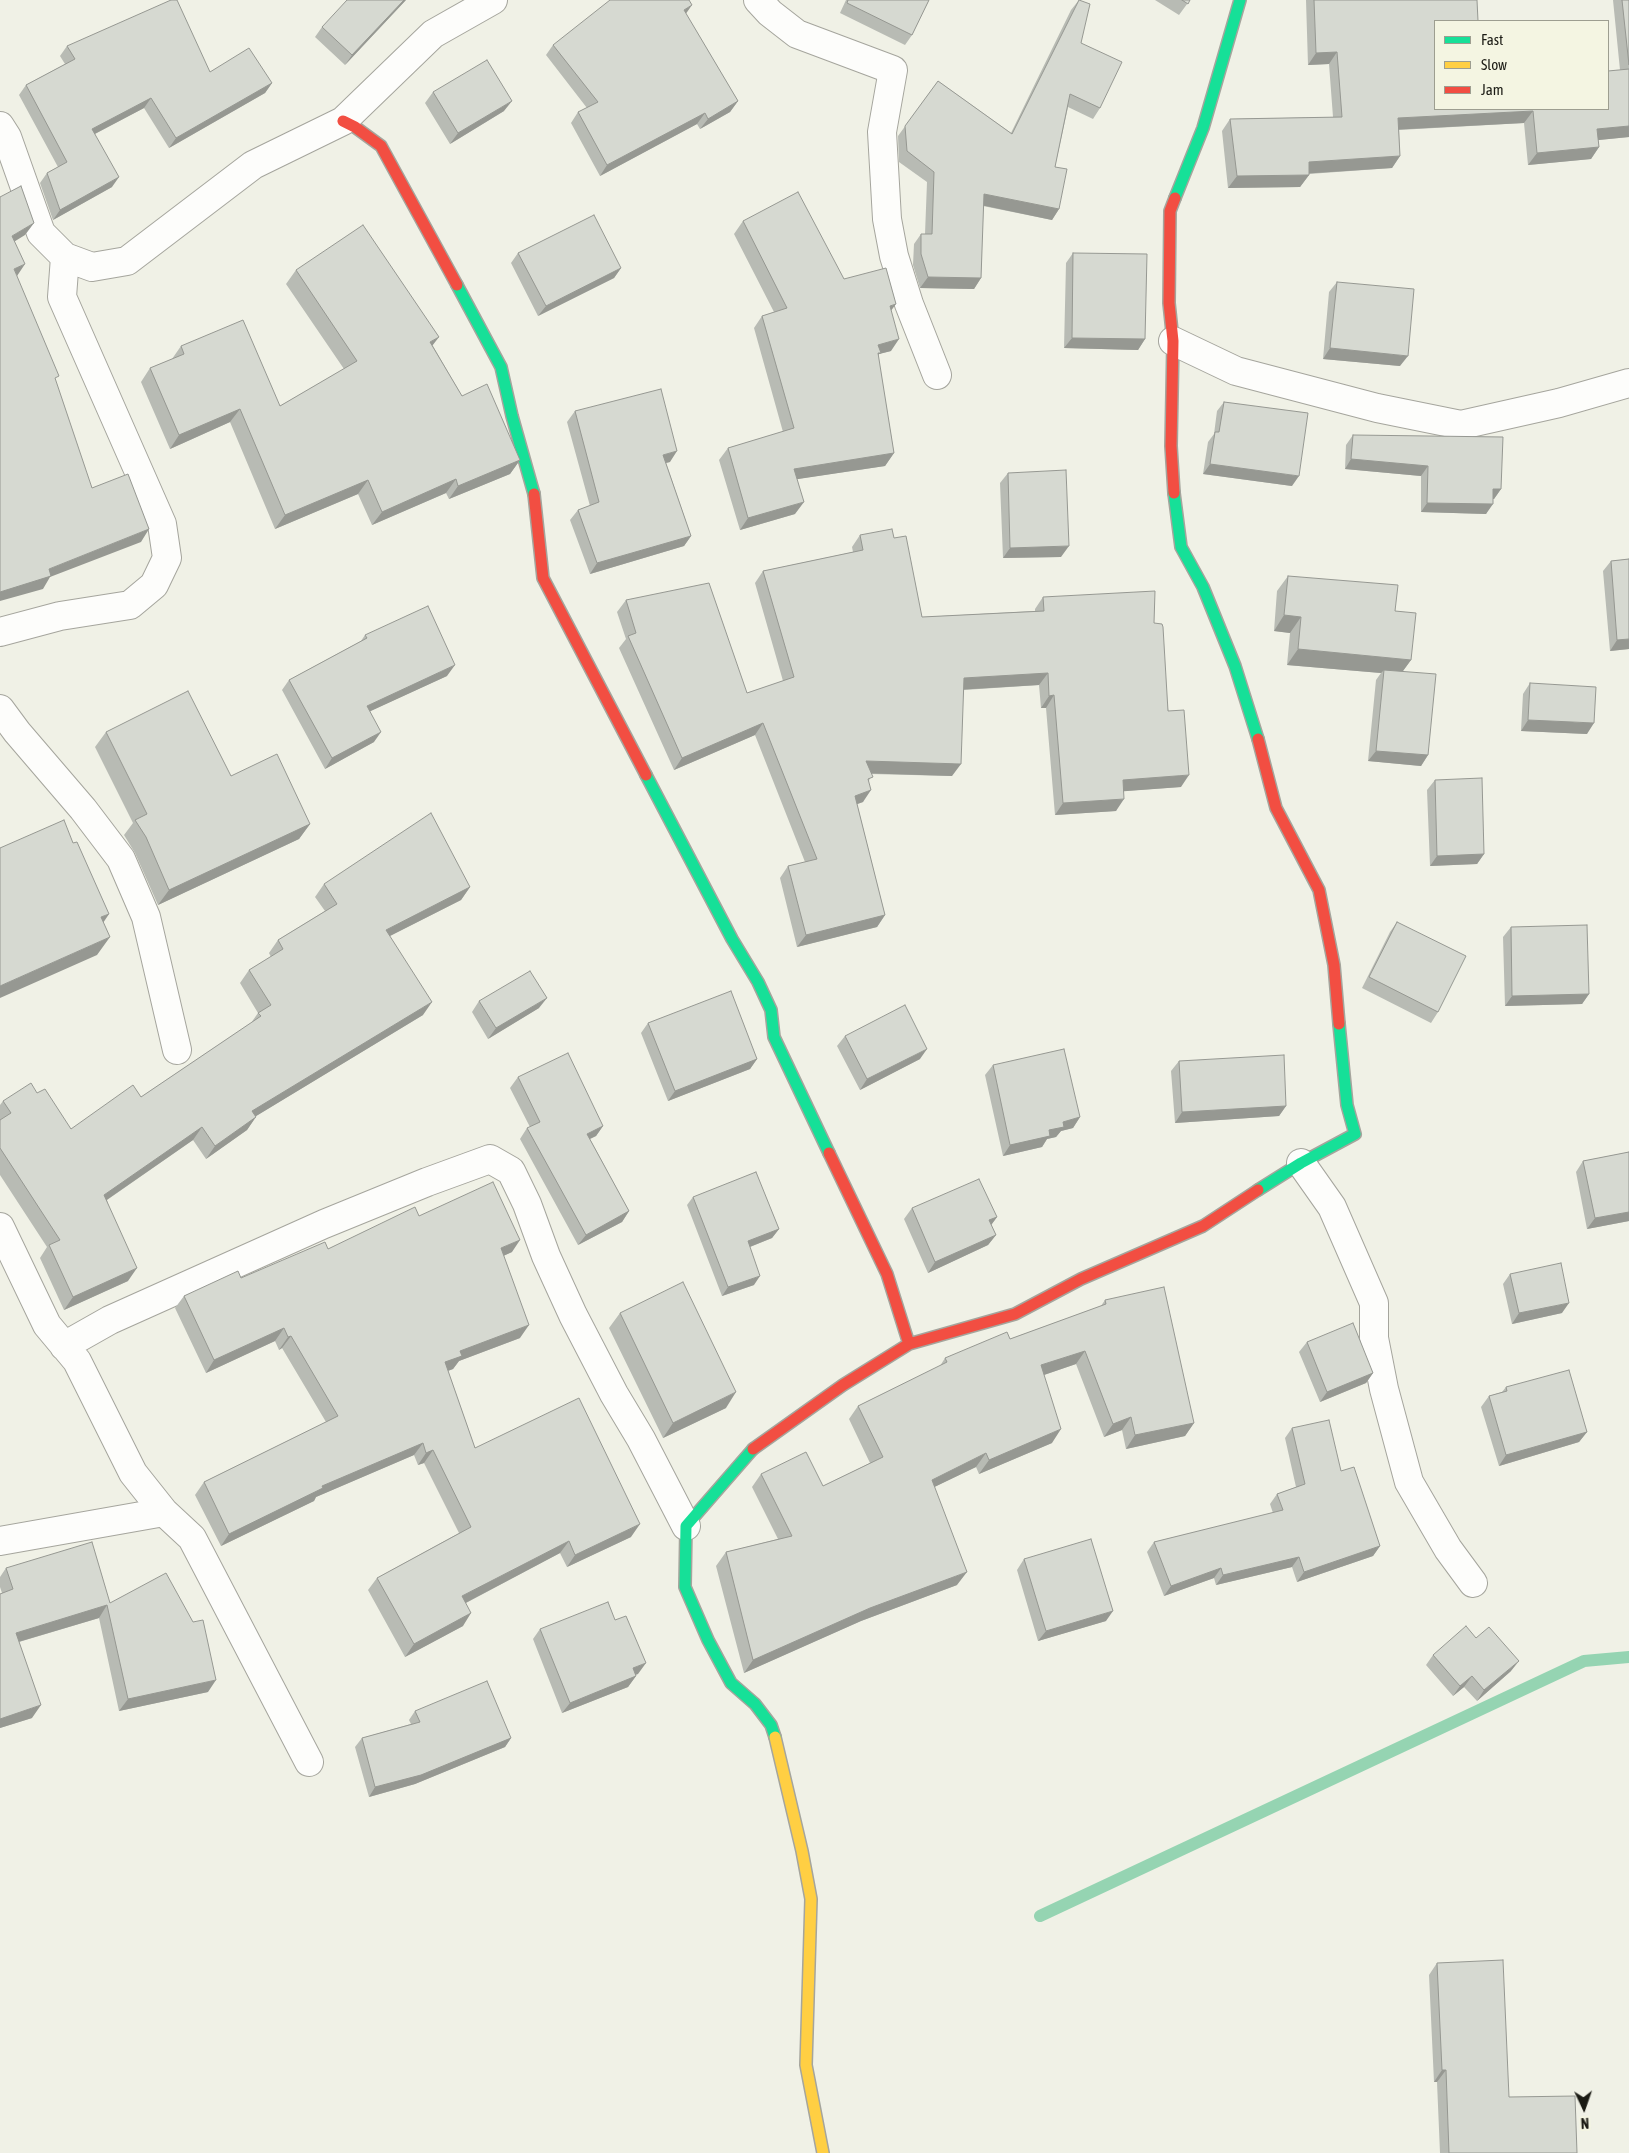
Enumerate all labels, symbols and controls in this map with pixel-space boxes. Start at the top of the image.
legend [1434,20,1609,110]
text: Fast [1481,31,1503,48]
text: Slow [1481,56,1507,73]
text: Jam [1481,81,1504,98]
north arrow [1559,2083,1609,2133]
text: N [1580,2115,1589,2131]

